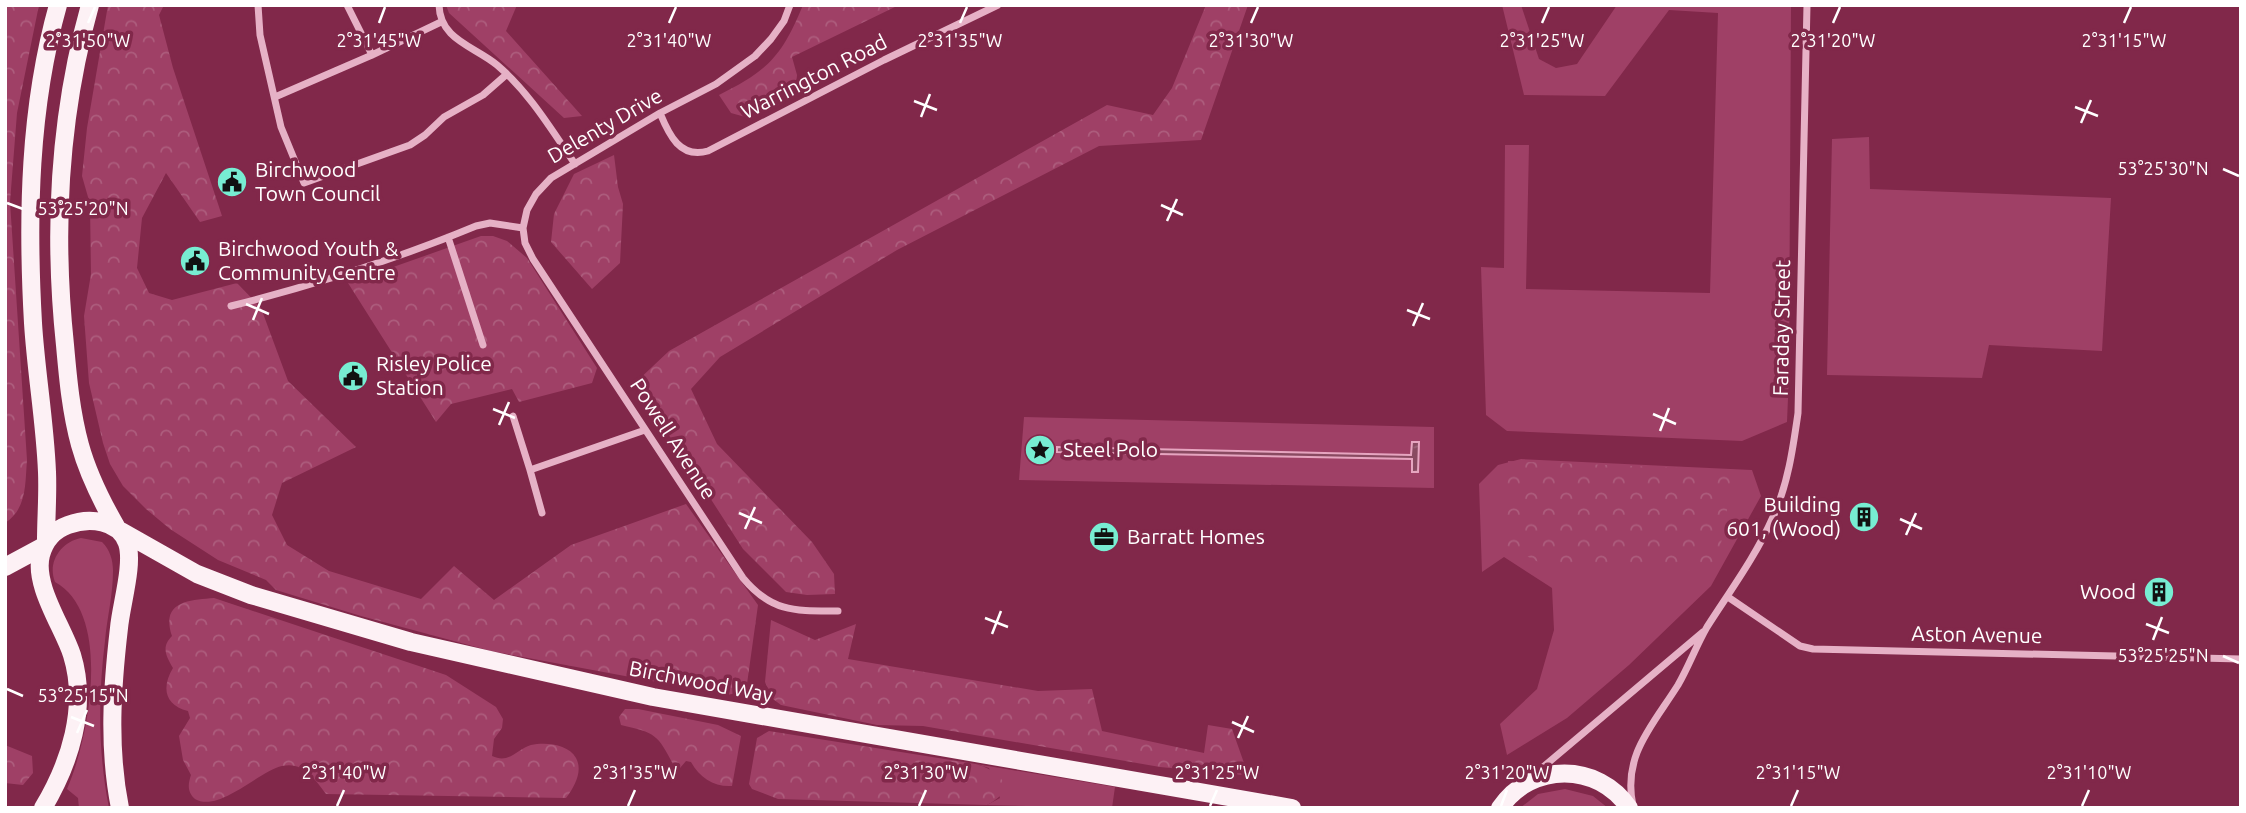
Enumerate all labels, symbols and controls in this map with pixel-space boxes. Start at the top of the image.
street label: Warrington Road [737,29,891,123]
text: 2°31'50"W [46,30,131,50]
text: 2°31'45"W [337,30,422,50]
text: 2°31'40"W [627,30,712,50]
text: 2°31'35"W [918,30,1003,50]
text: 2°31'30"W [1209,30,1294,50]
text: 2°31'25"W [1500,30,1585,50]
text: 2°31'20"W [1791,30,1876,50]
text: 2°31'15"W [2082,30,2167,50]
street label: Delenty Drive [543,83,666,168]
place label: Birchwood Town Council [255,157,381,205]
text: 53°25'30"N [2117,158,2209,178]
public building icon: Birchwood Town Council [215,165,249,199]
text: 53°25'20"N [37,198,129,218]
place label: Birchwood Youth & Community Centre [218,236,399,284]
public building icon: Birchwood Youth & Community Centre [178,244,212,278]
street label: Faraday Street [1768,260,1794,396]
place label: Risley Police Station [376,351,492,399]
public building icon: Risley Police Station [336,359,370,393]
street label: Powell Avenue [626,374,722,503]
place icon: Steel Polo [1023,433,1057,467]
place label: Steel Polo [1063,437,1158,461]
place label: Building 601, (Wood) [1726,492,1841,540]
building icon: Building 601, (Wood) [1847,500,1881,534]
office icon: Barratt Homes [1087,520,1121,554]
place label: Barratt Homes [1127,524,1265,548]
building icon: Wood [2142,575,2176,609]
place label: Wood [2080,579,2136,603]
street label: Aston Avenue [1911,621,2043,647]
text: 53°25'25"N [2117,645,2209,665]
street label: Birchwood Way [627,655,775,707]
text: 53°25'15"N [37,685,129,705]
text: 2°31'40"W [302,762,387,782]
text: 2°31'35"W [593,762,678,782]
text: 2°31'30"W [884,762,969,782]
text: 2°31'25"W [1175,762,1260,782]
text: 2°31'20"W [1465,762,1550,782]
text: 2°31'15"W [1756,762,1841,782]
text: 2°31'10"W [2047,762,2132,782]

